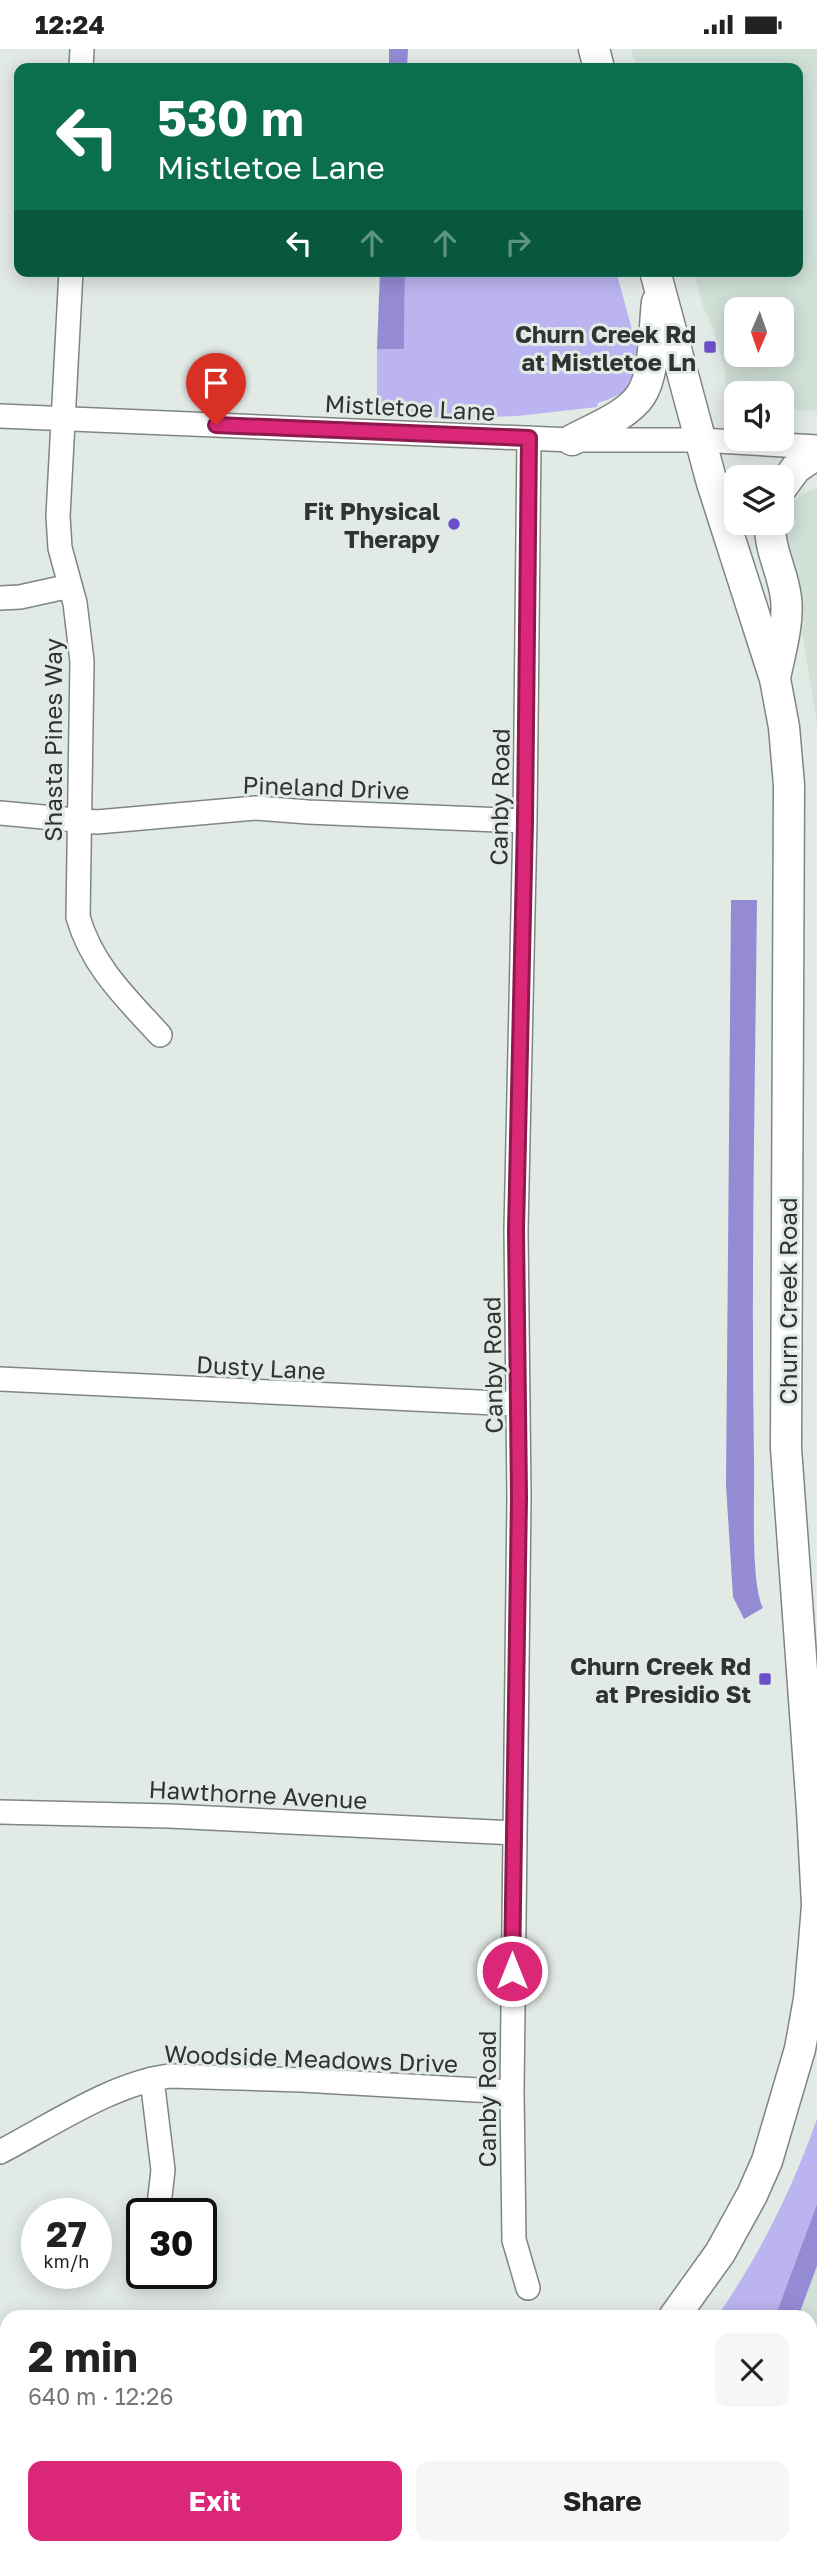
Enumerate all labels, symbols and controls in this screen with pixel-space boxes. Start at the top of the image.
text: 12:24 [35,9,105,40]
text: 530 m [157,88,304,147]
icon: left [42,91,133,182]
text: Mistletoe Lane [157,148,385,186]
icon: left [280,224,318,262]
icon: ahead [353,224,391,262]
icon: ahead [426,224,464,262]
icon: right [499,224,537,262]
north arrow [724,297,794,367]
map controls [724,297,794,535]
place label: Churn Creek Rd at Mistletoe Ln [515,319,696,376]
marker: Churn Creek Rd at Mistletoe Ln [702,339,718,355]
pin [186,353,246,425]
icon: arrive [197,364,235,402]
button: sound [724,381,794,451]
street label: Mistletoe Lane [324,388,496,426]
button: layers [724,465,794,535]
place label: Fit Physical Therapy [303,496,441,553]
marker: Fit Physical Therapy [446,516,462,532]
street label: Shasta Pines Way [38,638,67,842]
street label: Canby Road [483,728,515,866]
street label: Pineland Drive [242,770,410,804]
street label: Churn Creek Road [773,1197,802,1405]
street label: Canby Road [476,1296,508,1434]
street label: Dusty Lane [195,1349,327,1385]
place label: Churn Creek Rd at Presidio St [570,1651,751,1708]
marker: Churn Creek Rd at Presidio St [757,1671,773,1687]
street label: Hawthorne Avenue [148,1774,368,1814]
position arrow [475,1934,549,2008]
street label: Canby Road [472,2030,501,2168]
street label: Woodside Meadows Drive [164,2038,458,2078]
speed limit sign: 30 [126,2198,217,2289]
text: 27 [46,2213,87,2255]
text: km/h [44,2250,89,2272]
text: 2 min [28,2331,138,2381]
button: close [715,2333,789,2407]
text: 640 m · 12:26 [28,2382,173,2410]
button: Exit [28,2461,402,2541]
button: Share [416,2461,789,2541]

